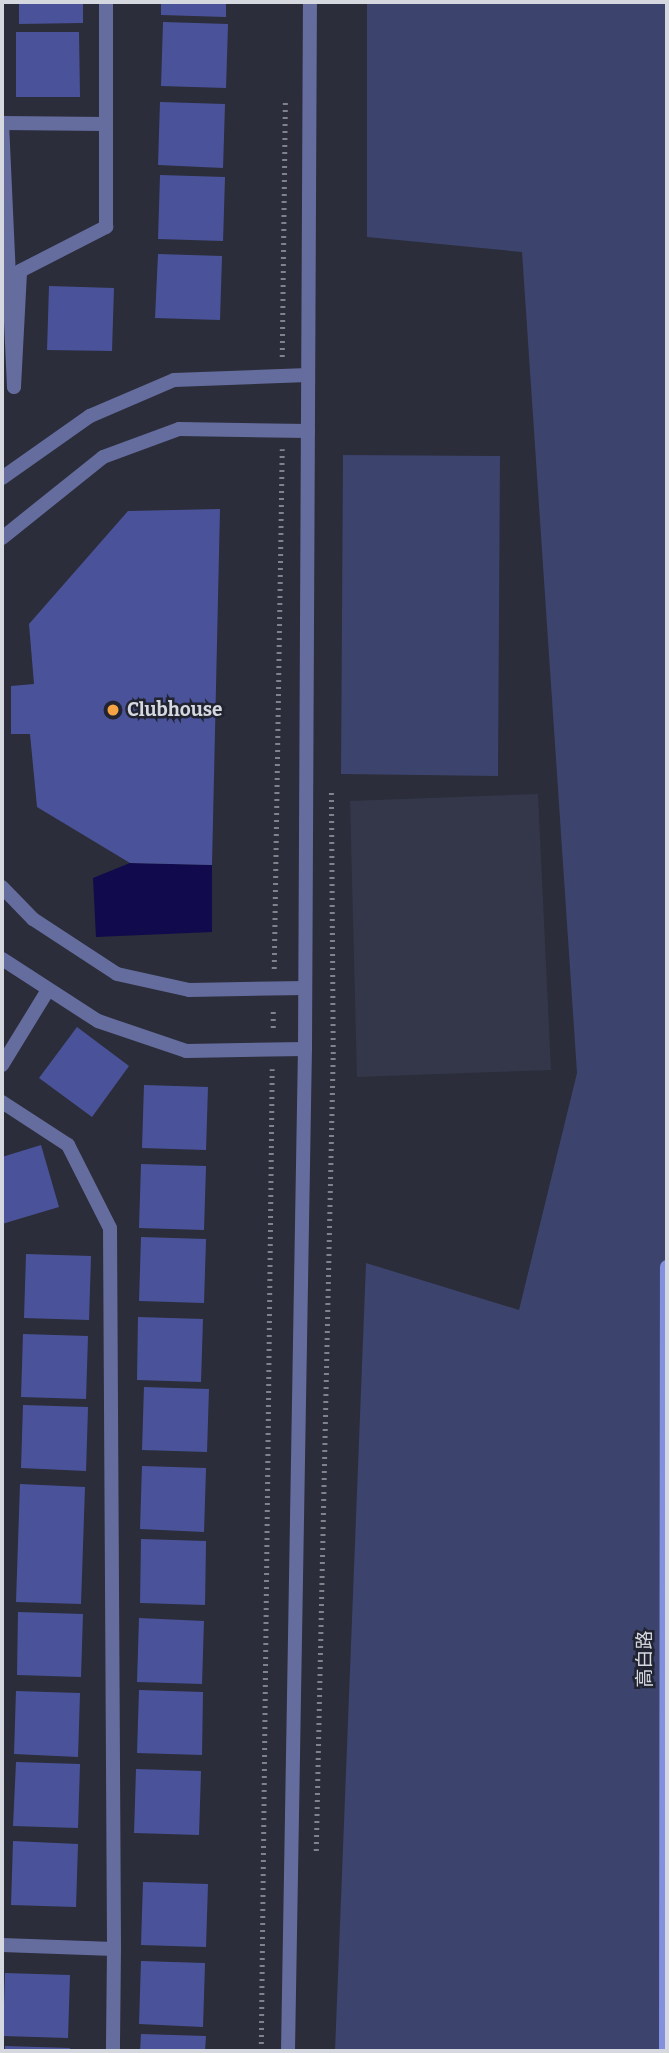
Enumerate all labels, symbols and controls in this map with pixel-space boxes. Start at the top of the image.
place label: Clubhouse [127,699,223,721]
marker: Clubhouse [105,702,121,718]
street label: 高白路 [634,1631,656,1687]

